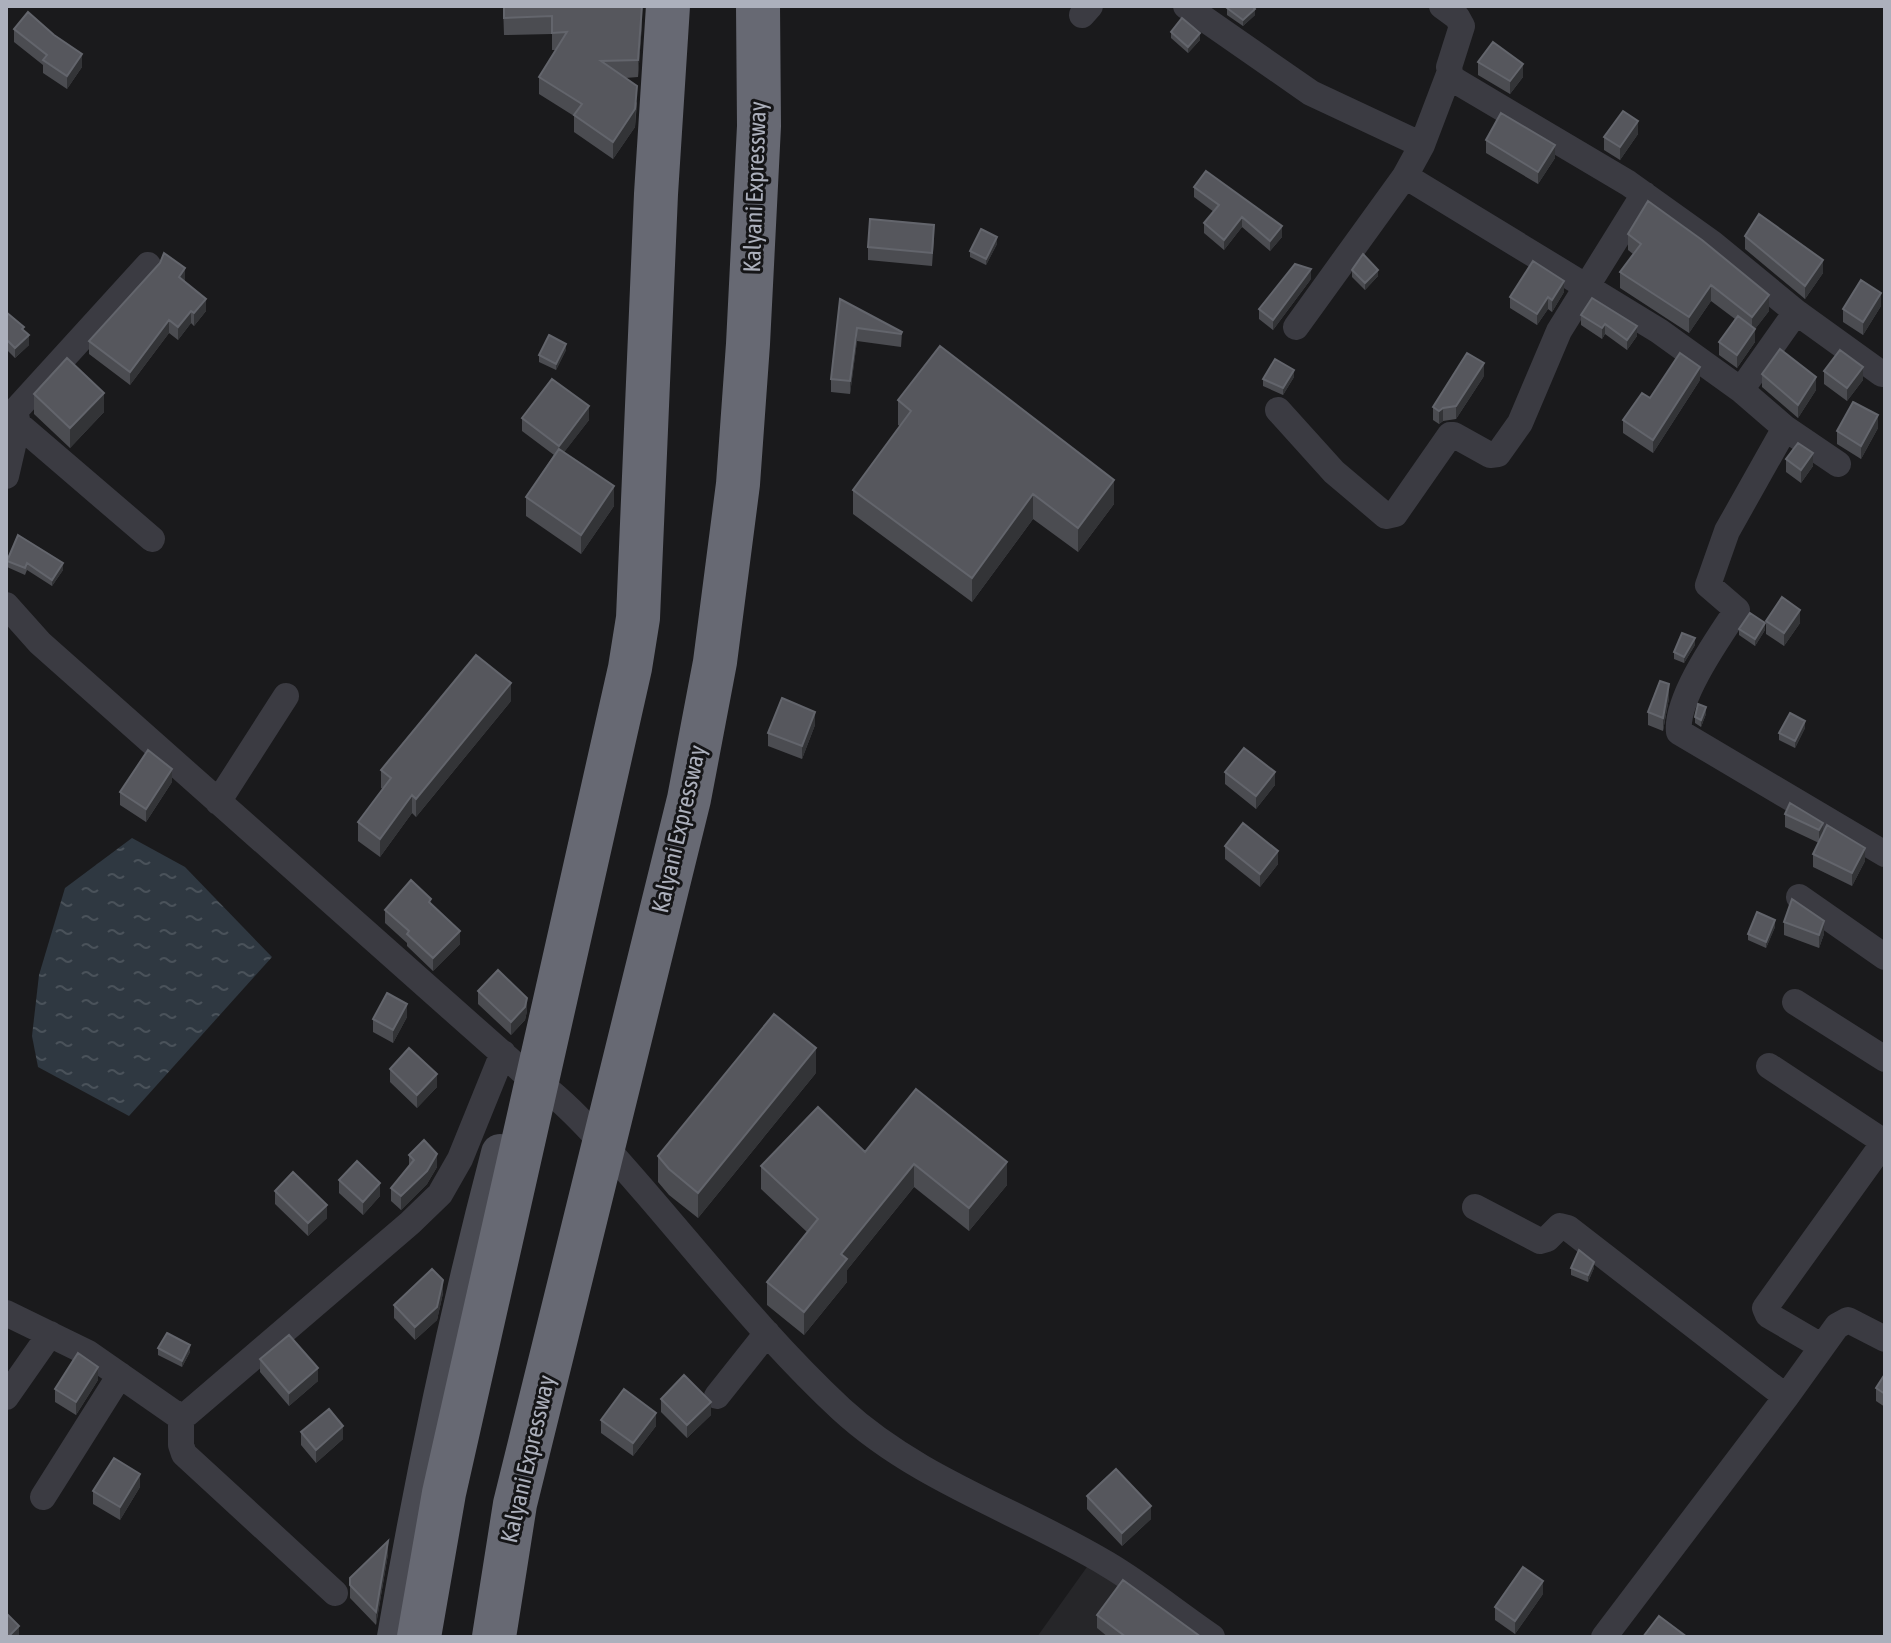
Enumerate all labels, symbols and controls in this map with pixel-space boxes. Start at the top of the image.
street label: Kalyani Expressway [738,101,771,273]
street label: Kalyani Expressway [646,742,711,915]
street label: Kalyani Expressway [495,1372,560,1545]

